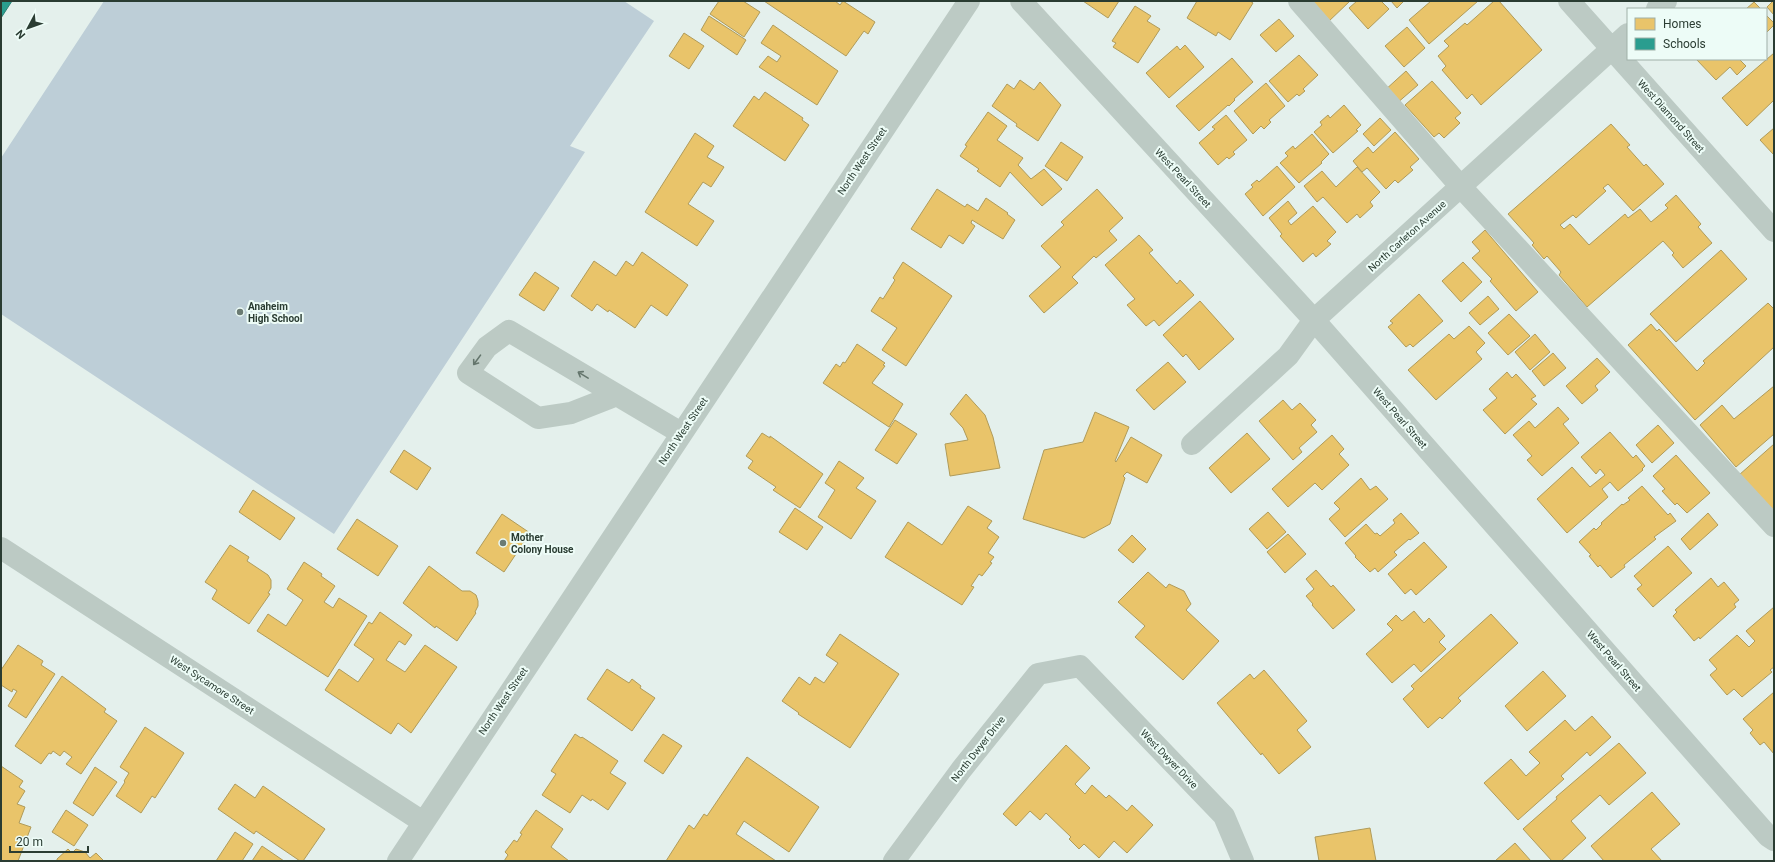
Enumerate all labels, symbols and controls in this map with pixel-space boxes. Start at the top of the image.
north arrow [8,8,48,48]
legend [1627,8,1767,60]
text: Homes [1663,17,1701,31]
text: N [13,27,28,41]
text: Schools [1663,37,1706,51]
street label: West Diamond Street [1636,77,1706,155]
street label: North West Street [835,125,889,197]
street label: West Pearl Street [1153,146,1213,210]
street label: North Carleton Avenue [1366,198,1448,274]
place label: Anaheim High School [248,301,303,324]
marker: Anaheim High School [235,307,245,317]
one-way arrow [473,354,481,365]
one-way arrow [577,371,589,379]
street label: West Pearl Street [1371,385,1429,451]
street label: North West Street [656,395,710,467]
place label: Mother Colony House [511,532,574,555]
marker: Mother Colony House [498,538,508,548]
street label: West Pearl Street [1585,628,1643,694]
street label: West Sycamore Street [168,654,256,716]
street label: North West Street [476,665,530,737]
street label: North Dwyer Drive [949,714,1007,784]
street label: West Dwyer Drive [1138,727,1200,791]
scale bar [10,828,88,854]
text: 20 m [16,835,43,849]

